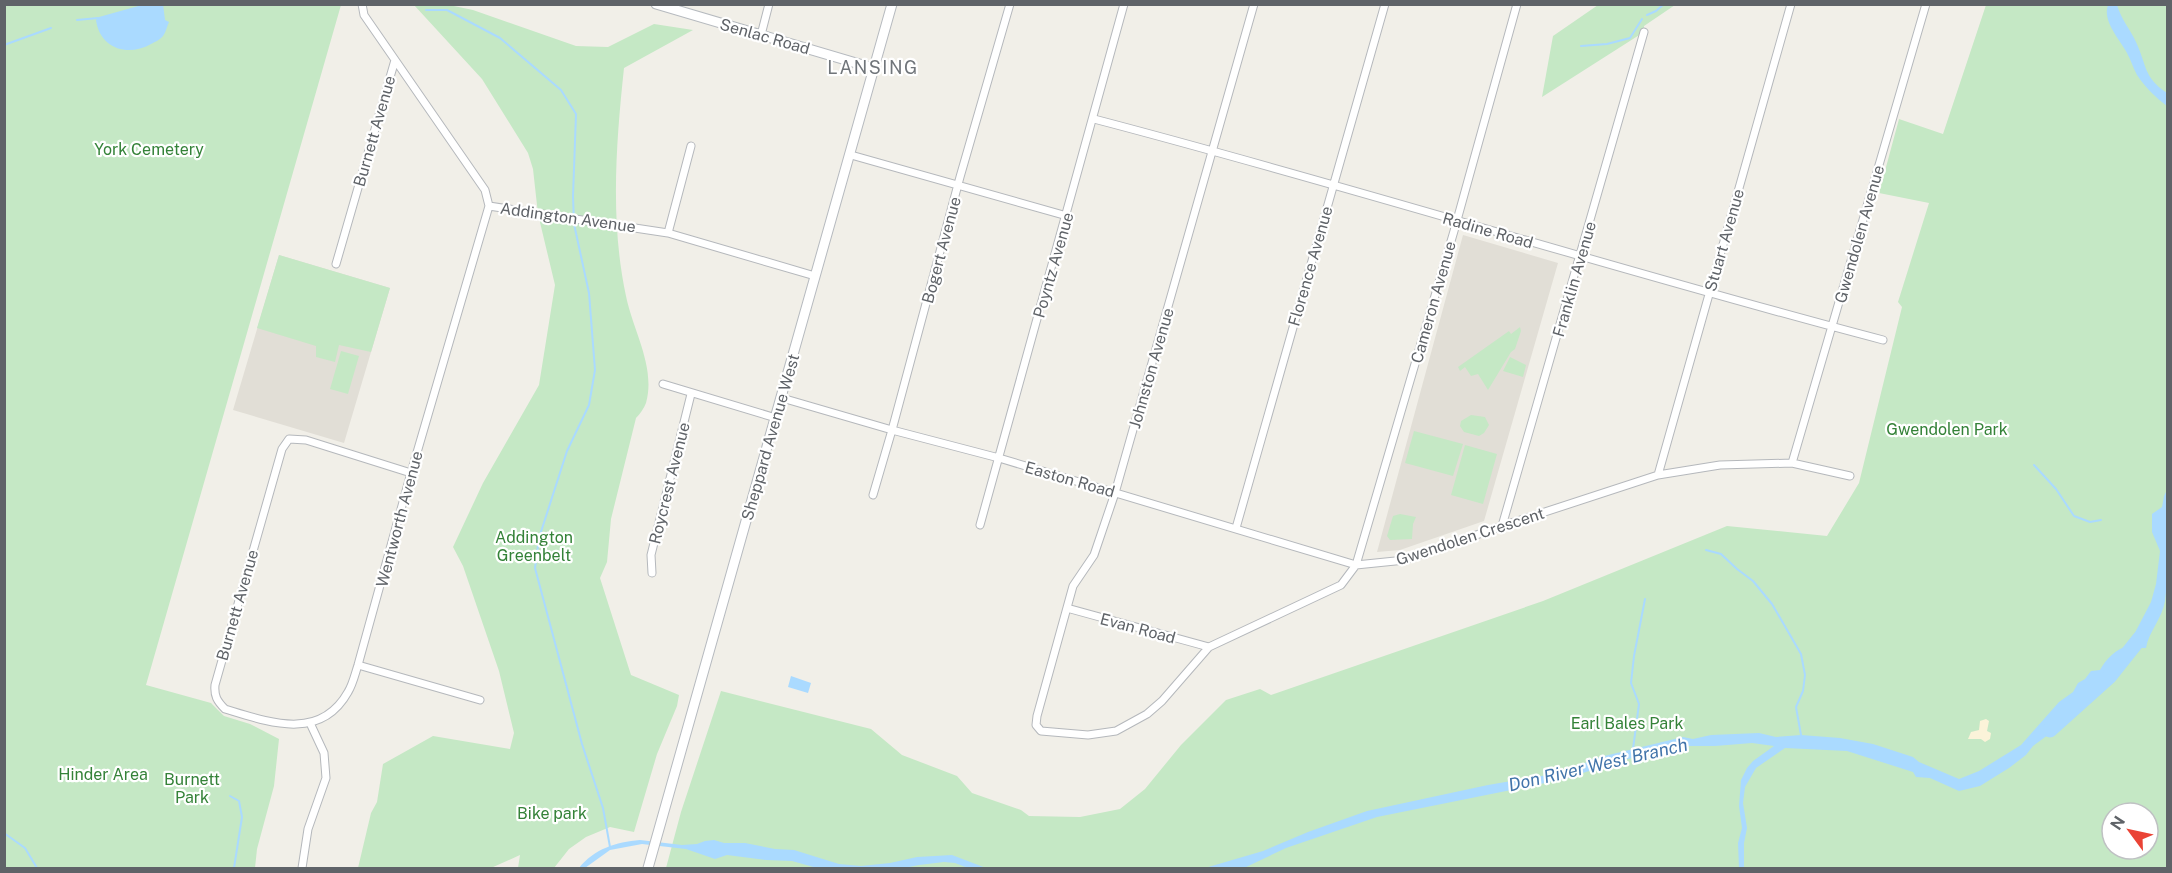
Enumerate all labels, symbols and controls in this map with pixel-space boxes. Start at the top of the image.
street label: Senlac Road [718,15,812,58]
district label: LANSING [827,57,919,78]
street label: Burnett Avenue [350,73,399,189]
park label: York Cemetery [94,140,204,159]
street label: Gwendolen Avenue [1831,163,1888,305]
street label: Stuart Avenue [1701,187,1748,294]
street label: Bogert Avenue [918,195,965,306]
street label: Addington Avenue [499,199,637,236]
street label: Florence Avenue [1284,204,1337,328]
street label: Radine Road [1440,209,1535,252]
street label: Poyntz Avenue [1029,210,1078,320]
street label: Franklin Avenue [1549,219,1600,339]
street label: Cameron Avenue [1407,239,1460,365]
street label: Johnston Avenue [1125,306,1178,431]
street label: Sheppard Avenue West [738,352,803,523]
street label: Roycrest Avenue [645,420,694,546]
park label: Gwendolen Park [1886,420,2008,439]
street label: Wentworth Avenue [372,449,427,589]
street label: Easton Road [1023,458,1117,501]
street label: Gwendolen Crescent [1394,504,1547,569]
park label: Addington Greenbelt [495,528,573,565]
street label: Burnett Avenue [213,547,262,663]
street label: Evan Road [1098,609,1178,648]
park label: Earl Bales Park [1571,714,1683,733]
water label: Don River West Branch [1506,734,1690,795]
park label: Hinder Area [58,765,148,784]
park label: Burnett Park [164,770,220,807]
north arrow [2100,801,2160,861]
park label: Bike park [517,804,587,823]
text: N [2106,813,2129,834]

